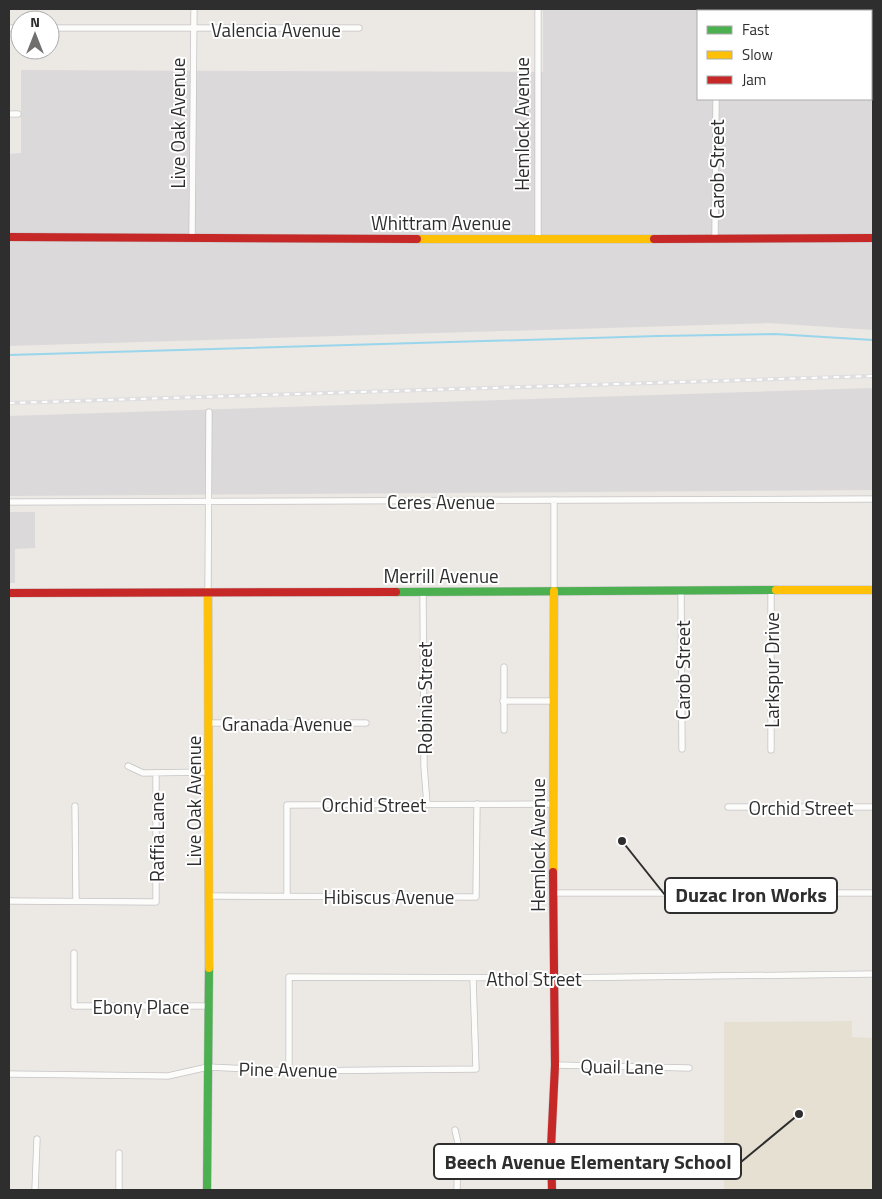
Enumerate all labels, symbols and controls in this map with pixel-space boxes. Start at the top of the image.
north arrow [10,10,60,60]
legend [697,10,872,100]
text: N [30,11,40,32]
street label: Valencia Avenue [211,15,341,44]
text: Fast [742,18,770,41]
text: Slow [742,43,773,66]
street label: Hemlock Avenue [507,57,536,191]
street label: Live Oak Avenue [163,58,192,188]
text: Jam [742,68,766,91]
street label: Carob Street [702,119,731,219]
street label: Whittram Avenue [371,208,511,237]
street label: Ceres Avenue [387,487,495,516]
street label: Merrill Avenue [383,561,499,590]
street label: Larkspur Drive [757,612,786,728]
street label: Carob Street [668,620,697,720]
street label: Robinia Street [410,641,439,754]
street label: Granada Avenue [222,709,352,738]
street label: Live Oak Avenue [179,736,208,866]
street label: Hemlock Avenue [523,778,552,912]
street label: Orchid Street [322,790,427,819]
street label: Raffia Lane [142,792,171,882]
street label: Orchid Street [749,793,854,822]
callout: Duzac Iron Works [665,878,837,913]
text: Duzac Iron Works [675,879,827,910]
street label: Hibiscus Avenue [324,882,454,911]
street label: Athol Street [486,964,582,993]
street label: Ebony Place [93,992,189,1021]
street label: Quail Lane [580,1051,664,1081]
street label: Pine Avenue [238,1054,338,1084]
callout: Beech Avenue Elementary School [434,1144,741,1179]
text: Beech Avenue Elementary School [444,1146,732,1177]

